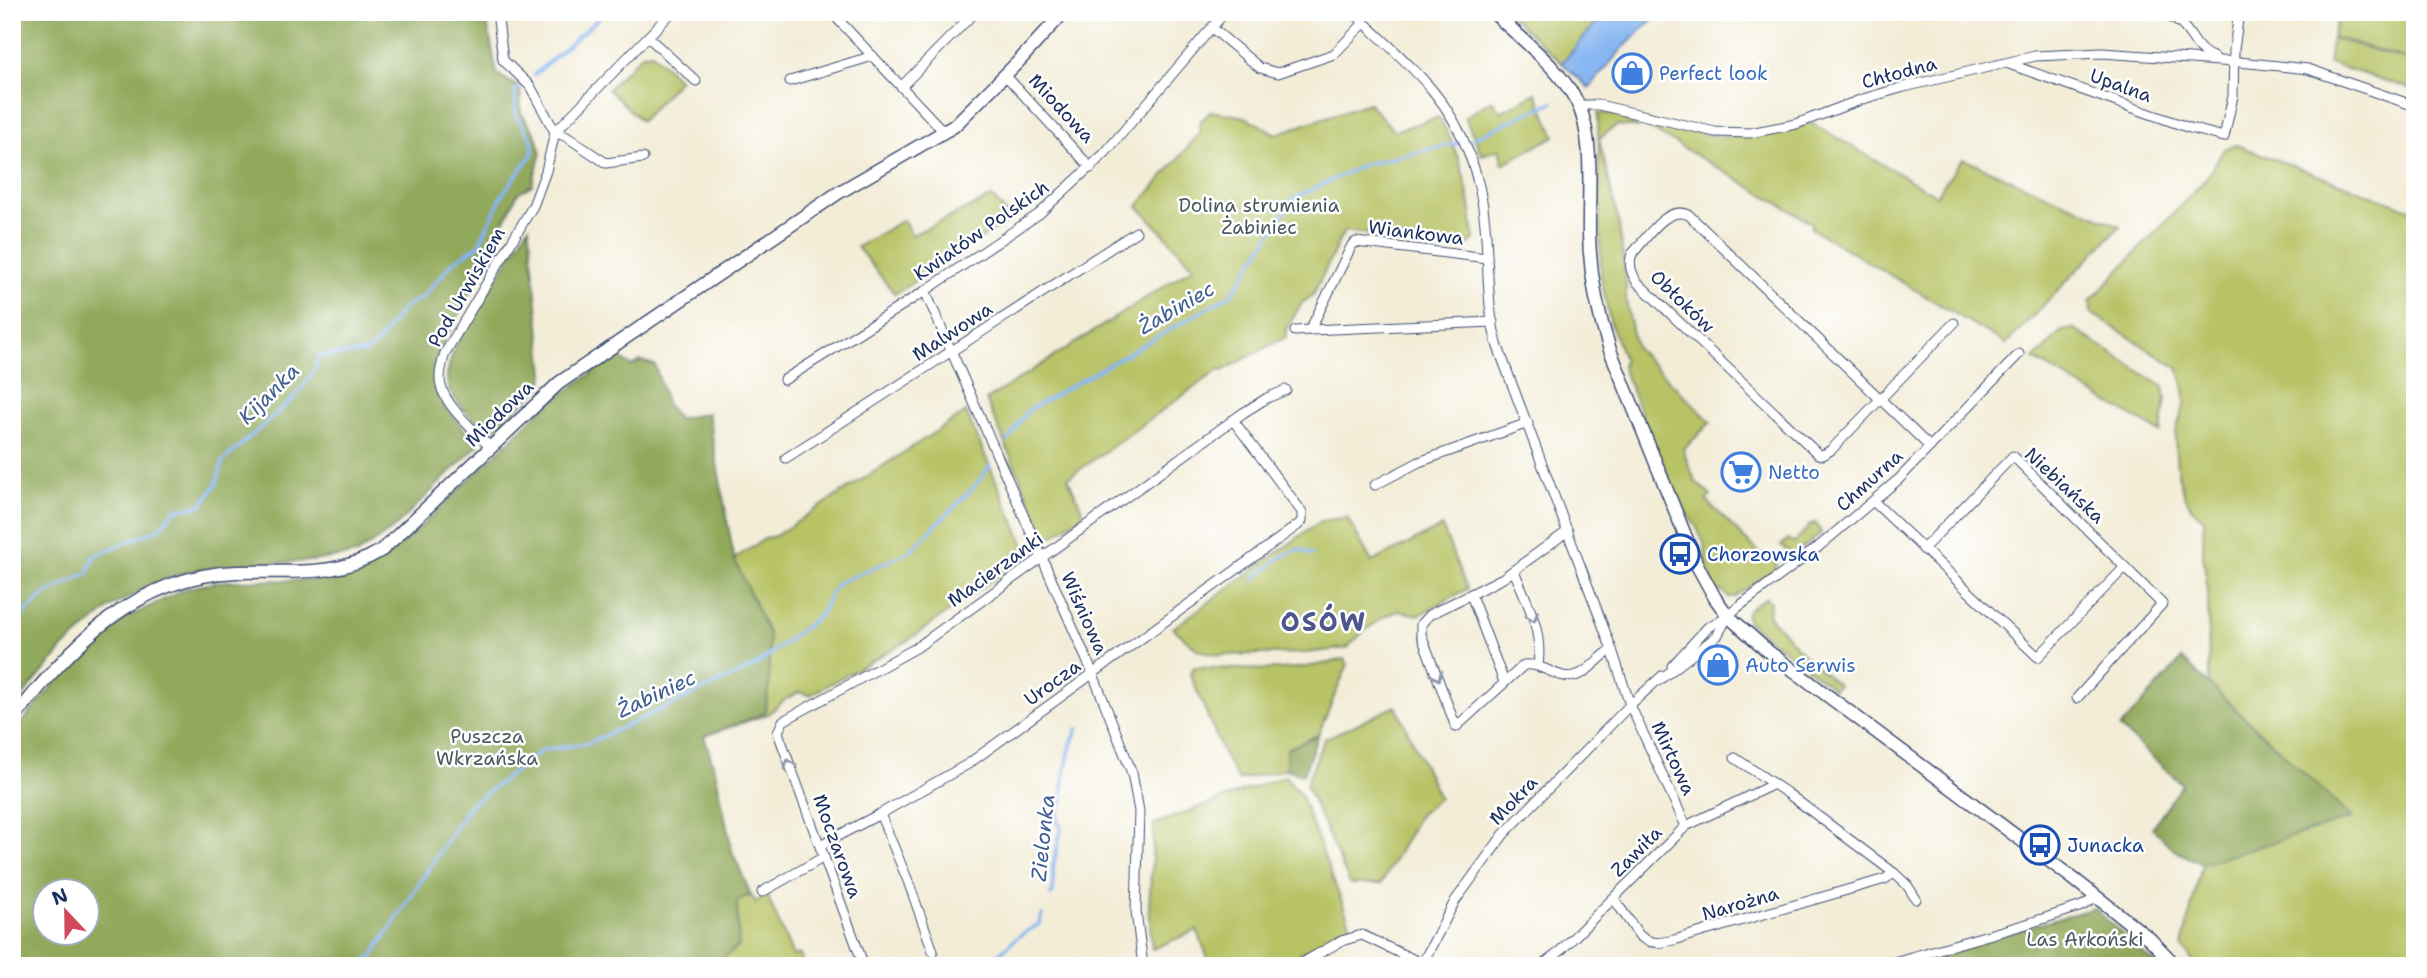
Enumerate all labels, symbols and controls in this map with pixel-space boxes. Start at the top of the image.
street label: Chłodna [1859,50,1940,94]
shop icon: Perfect look [1611,52,1653,94]
place label: Perfect look [1659,61,1768,86]
street label: Upalna [2086,63,2155,108]
street label: Miodowa [1023,68,1100,148]
street label: Kwiatów Polskich [909,174,1054,286]
park label: Dolina strumienia Żabiniec [1178,193,1340,240]
street label: Wiankowa [1367,214,1465,251]
street label: Pod Urwiskiem [422,223,511,352]
street label: Obłoków [1645,264,1720,338]
water label: Żabiniec [1133,275,1219,341]
street label: Malwowa [907,296,997,367]
water label: Kijanka [232,357,306,431]
street label: Miodowa [460,374,539,452]
street label: Niebiańska [2019,442,2110,529]
street label: Chmurna [1831,444,1908,517]
supermarket icon: Netto [1720,451,1762,493]
place label: Netto [1768,460,1820,485]
street label: Macierzanki [942,526,1048,613]
bus stop icon: Chorzowska [1659,533,1701,575]
place label: Chorzowska [1707,542,1819,567]
street label: Wiśniowa [1055,568,1114,659]
district label: OSÓW [1281,603,1367,639]
one-way arrow [1524,610,1538,622]
shop icon: Auto Serwis [1697,644,1739,686]
street label: Urocza [1019,653,1086,711]
place label: Auto Serwis [1745,653,1856,678]
water label: Żabiniec [612,664,700,724]
one-way arrow [1429,669,1443,681]
street label: Mirtowa [1646,717,1702,799]
park label: Puszcza Wkrzańska [436,724,538,771]
one-way arrow [783,758,797,771]
street label: Mokra [1484,770,1543,830]
street label: Moczarowa [807,791,868,902]
water label: Zielonka [1024,793,1062,883]
street label: Zawiła [1605,820,1667,882]
bus stop icon: Junacka [2019,824,2061,866]
place label: Junacka [2067,833,2144,858]
north arrow [32,876,102,946]
street label: Narożna [1699,881,1782,926]
text: N [48,882,71,911]
park label: Las Arkoński [2026,927,2144,952]

